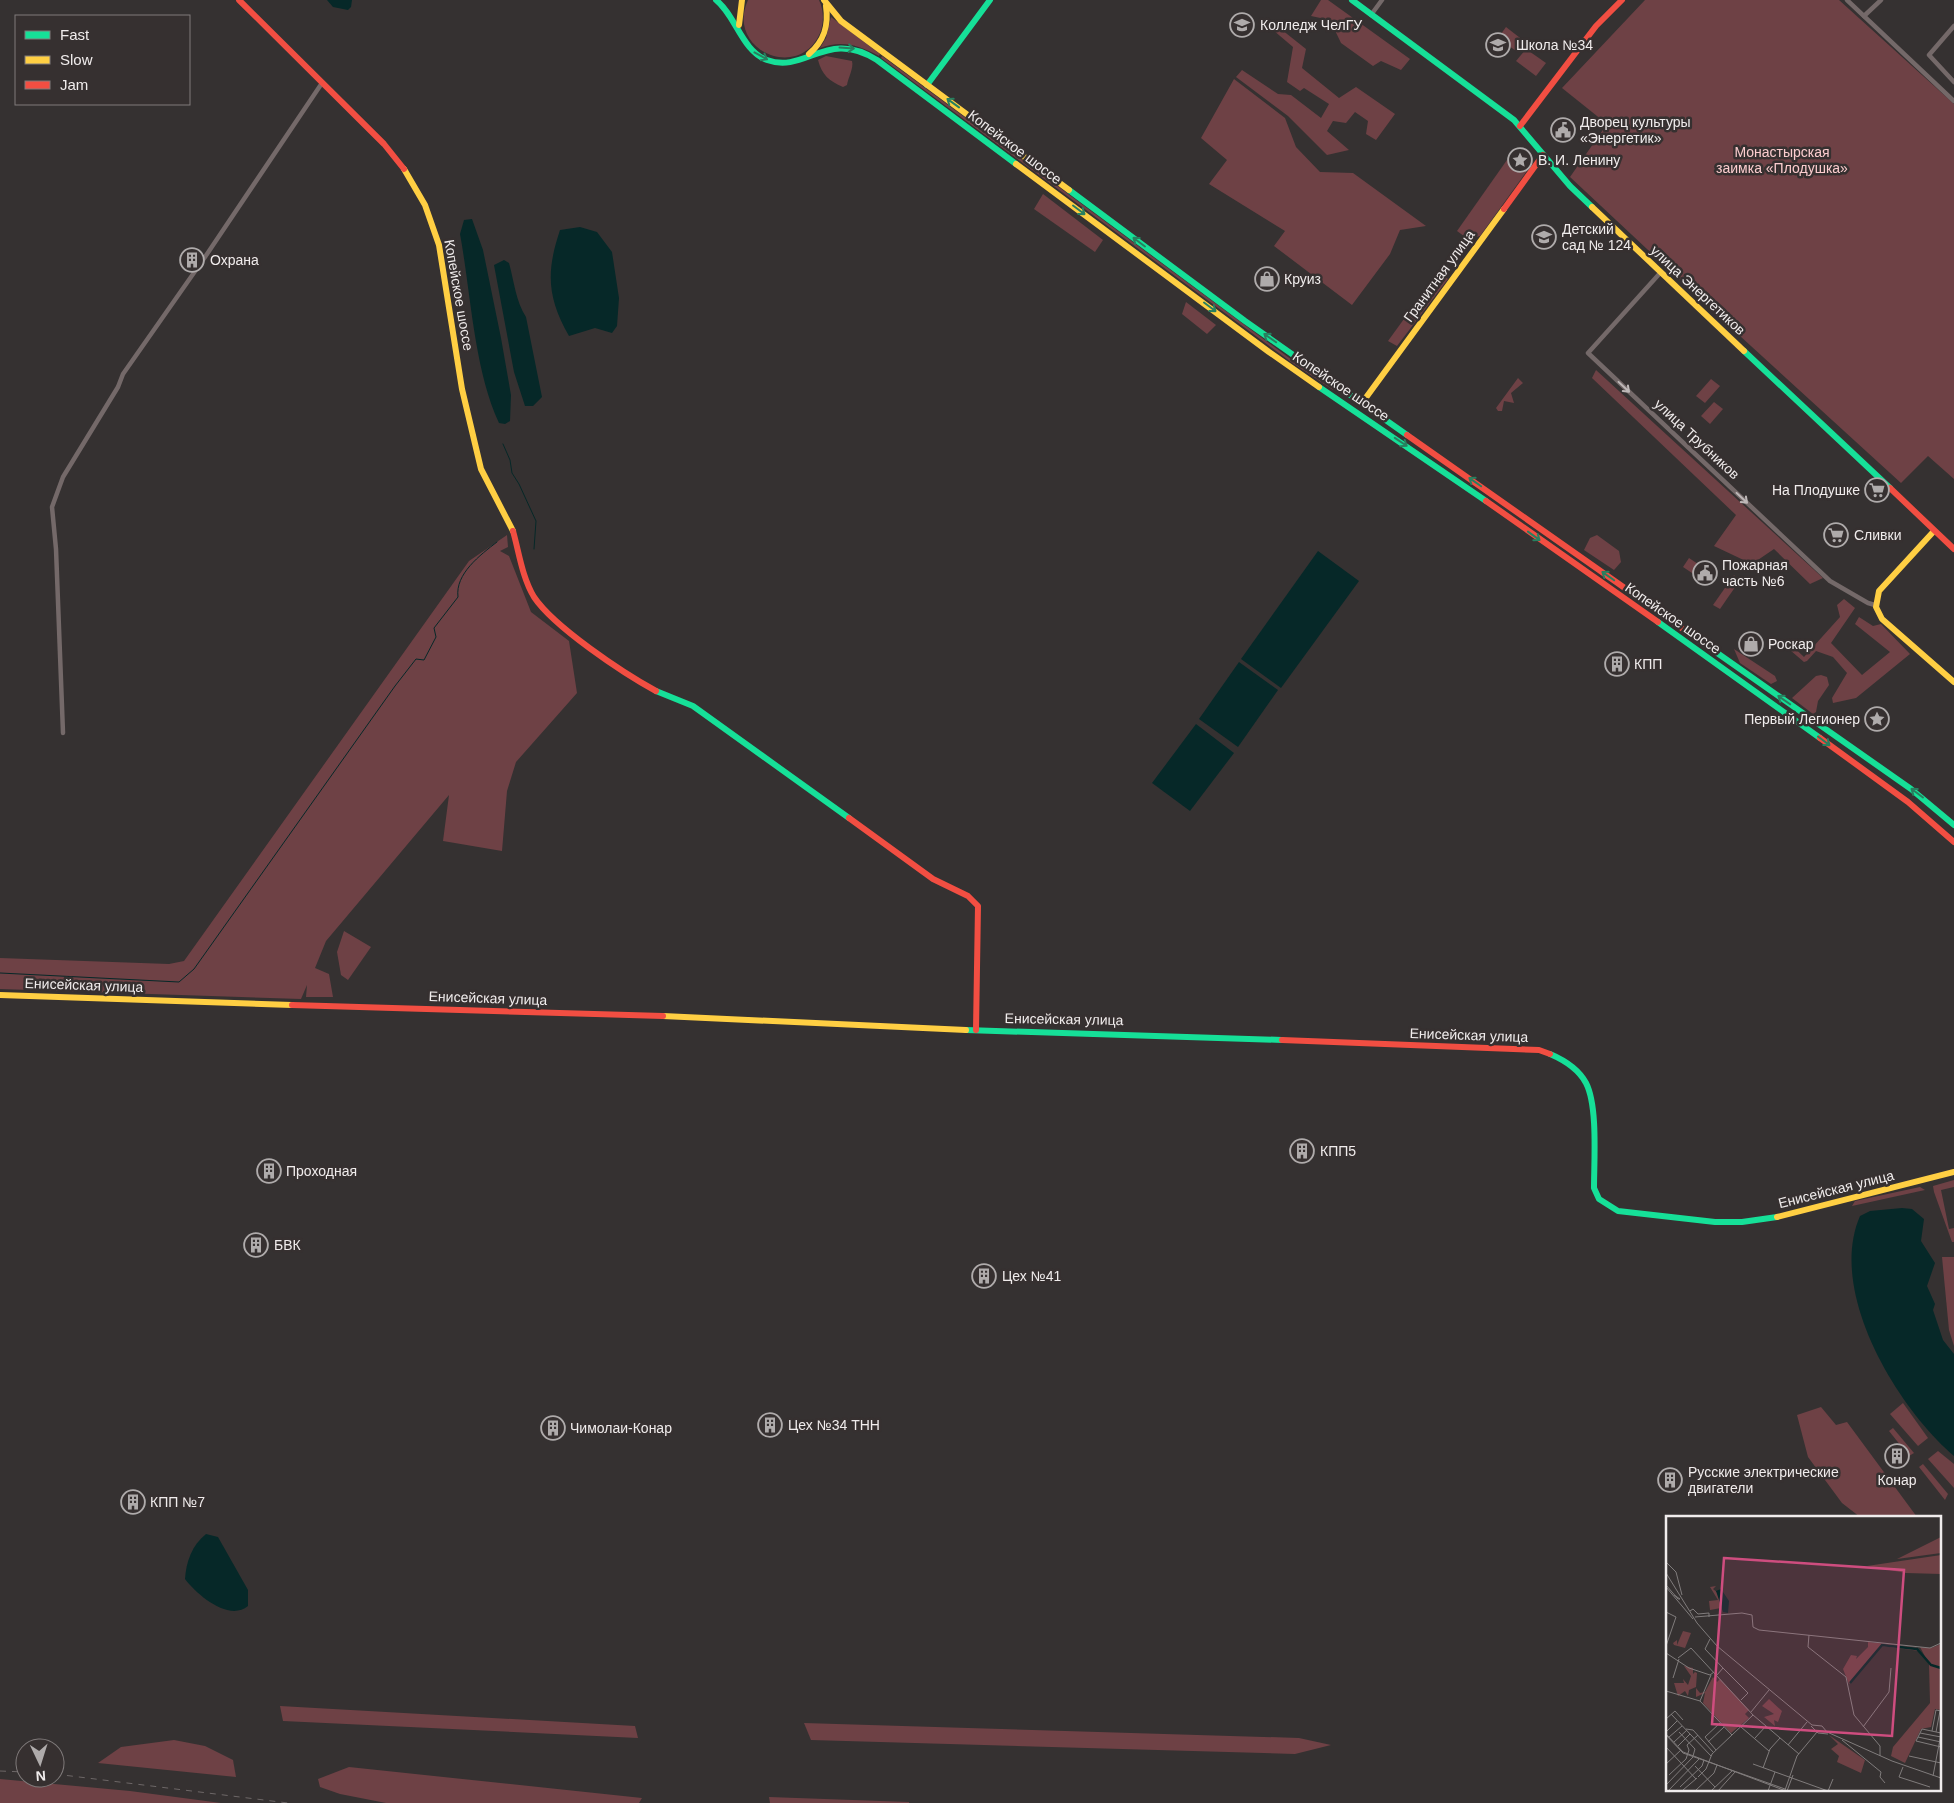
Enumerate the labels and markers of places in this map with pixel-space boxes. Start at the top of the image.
school or university icon: Колледж ЧелГУ [1229,12,1255,38]
place label: Колледж ЧелГУ [1260,17,1362,33]
school or university icon: Школа №34 [1485,32,1511,58]
place label: Школа №34 [1516,37,1593,53]
place label: Дворец культуры «Энергетик» [1580,114,1691,146]
public building icon: Дворец культуры «Энергетик» [1550,117,1576,143]
place icon: В. И. Ленину [1507,147,1533,173]
place label: В. И. Ленину [1538,152,1620,168]
place label: Детский сад № 124 [1562,221,1631,253]
school or university icon: Детский сад № 124 [1531,224,1557,250]
building icon: Охрана [179,247,205,273]
place label: Охрана [210,252,259,268]
shop icon: Круиз [1254,266,1280,292]
place label: Круиз [1284,271,1321,287]
supermarket icon: На Плодушке [1864,477,1890,503]
place label: На Плодушке [1772,482,1860,498]
supermarket icon: Сливки [1823,522,1849,548]
place label: Сливки [1854,527,1901,543]
place label: Пожарная часть №6 [1722,557,1788,589]
public building icon: Пожарная часть №6 [1692,560,1718,586]
shop icon: Роскар [1738,631,1764,657]
place label: Роскар [1768,636,1814,652]
building icon: КПП [1604,651,1630,677]
place label: КПП [1634,656,1662,672]
place icon: Первый Легионер [1864,706,1890,732]
place label: Первый Легионер [1744,711,1860,727]
building icon: КПП5 [1289,1138,1315,1164]
place label: КПП5 [1320,1143,1356,1159]
building icon: Проходная [256,1158,282,1184]
place label: Проходная [286,1163,357,1179]
building icon: БВК [243,1232,269,1258]
place label: БВК [274,1237,302,1253]
building icon: Цех №41 [971,1263,997,1289]
place label: Цех №41 [1002,1268,1062,1284]
building icon: Цех №34 ТНН [757,1412,783,1438]
building icon: Чимолаи-Конар [540,1415,566,1441]
place label: Цех №34 ТНН [788,1417,880,1433]
place label: Чимолаи-Конар [570,1420,672,1436]
building icon: Конар [1884,1443,1910,1469]
place label: Русские электрические двигатели [1688,1464,1839,1496]
building icon: Русские электрические двигатели [1657,1467,1683,1493]
place label: Конар [1877,1472,1917,1488]
building icon: КПП №7 [120,1489,146,1515]
place label: КПП №7 [150,1494,205,1510]

